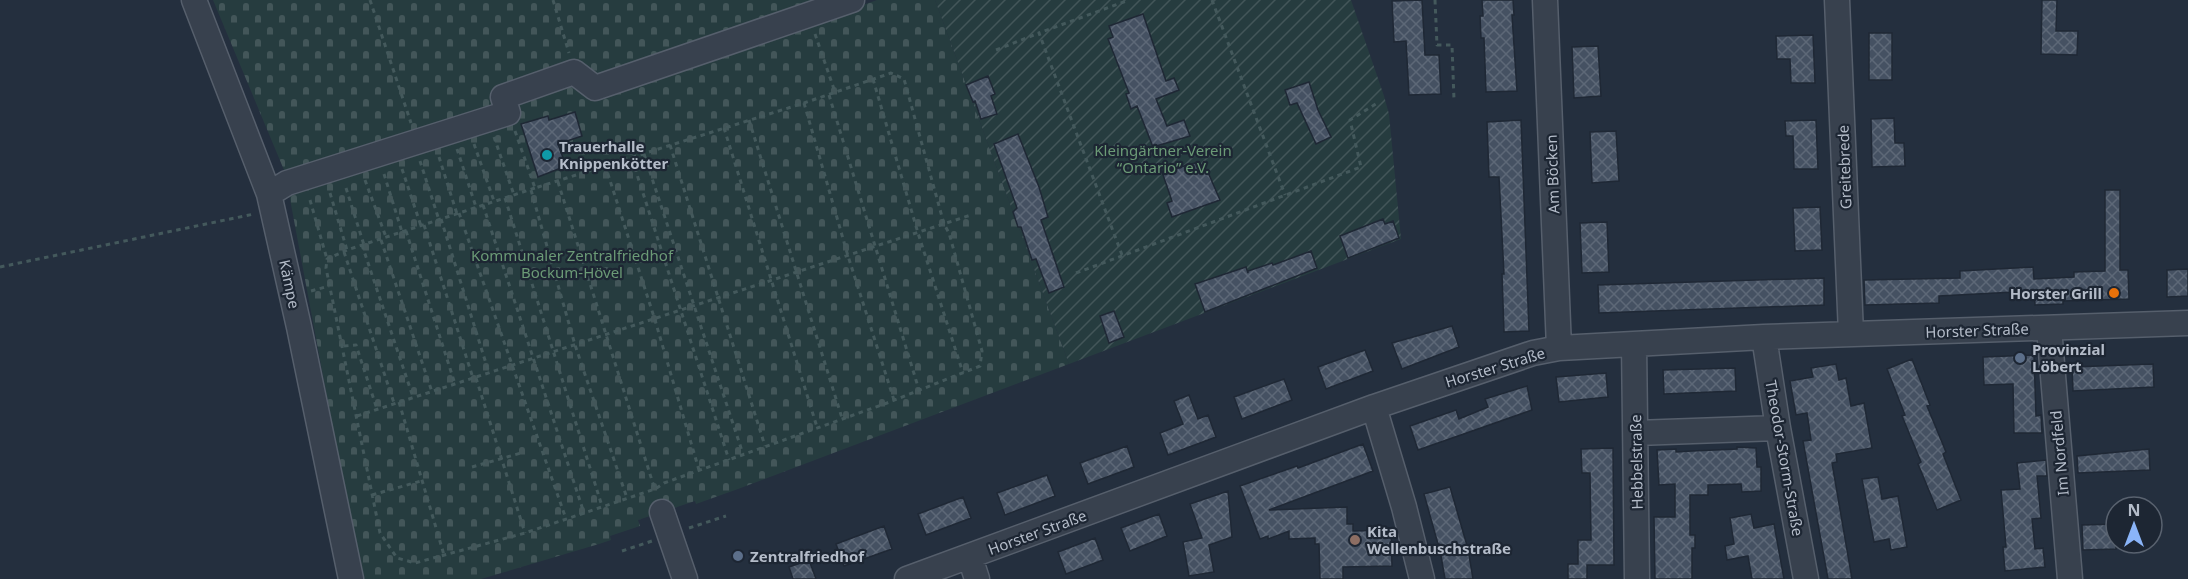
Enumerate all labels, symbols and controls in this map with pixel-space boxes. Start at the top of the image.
street label: Greitebrede [1833,125,1855,209]
street label: Am Böcken [1541,134,1563,214]
place label: Trauerhalle Knippenkötter [559,136,669,173]
park label: Kleingärtner-Verein “Ontario” e.V. [1094,140,1232,177]
marker: Trauerhalle Knippenkötter [540,148,554,162]
park label: Kommunaler Zentralfriedhof Bockum-Hövel [471,245,674,282]
street label: Kämpe [275,258,305,310]
place label: Horster Grill [2010,283,2102,303]
marker: Horster Grill [2107,286,2121,300]
street label: Horster Straße [1925,318,2029,342]
place label: Provinzial Löbert [2032,339,2105,376]
street label: Horster Straße [1443,342,1547,392]
marker: Provinzial Löbert [2013,351,2027,365]
street label: Theodor-Storm-Straße [1761,378,1809,538]
street label: Im Nordfeld [2045,410,2073,496]
street label: Hebbelstraße [1625,414,1647,510]
north arrow [2104,495,2164,555]
text: N [2127,499,2141,521]
street label: Horster Straße [985,505,1089,559]
place label: Kita Wellenbuschstraße [1367,521,1511,558]
marker: Kita Wellenbuschstraße [1348,533,1362,547]
place label: Zentralfriedhof [750,546,865,566]
marker: Zentralfriedhof [731,549,745,563]

